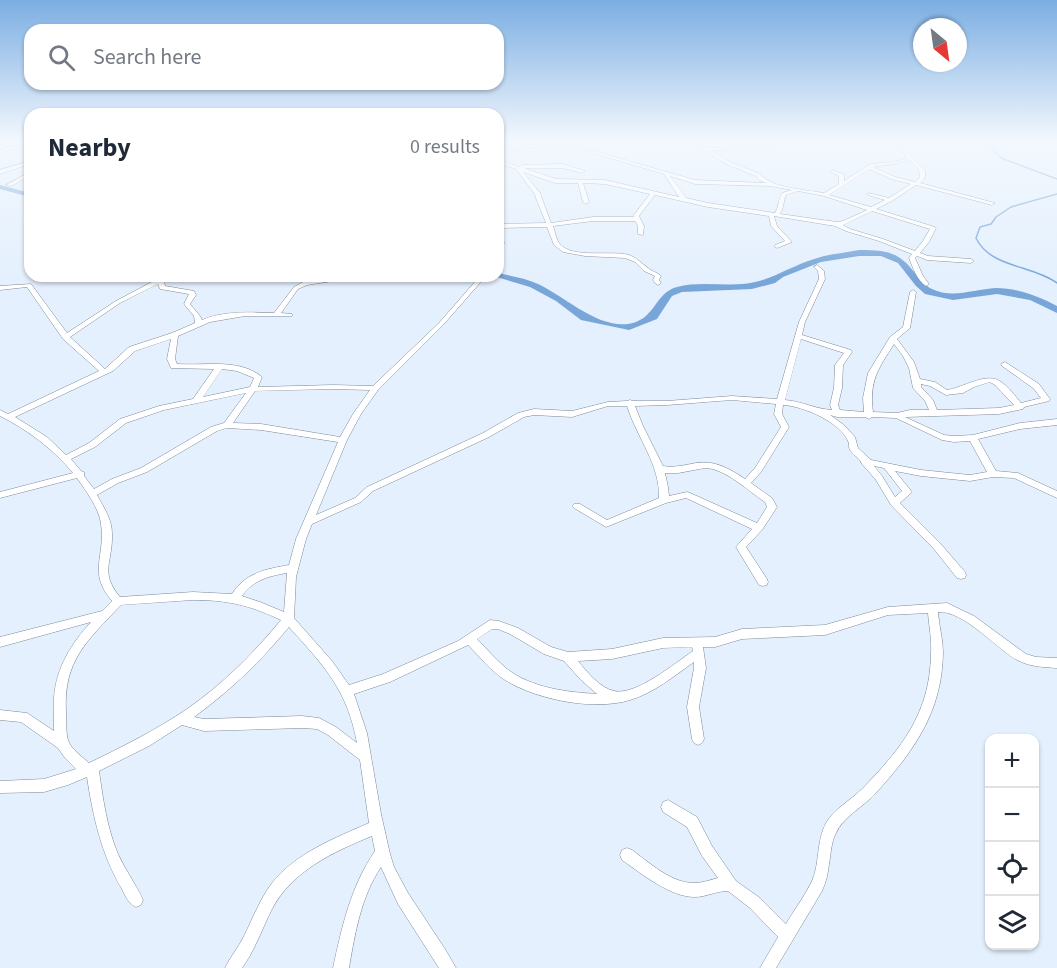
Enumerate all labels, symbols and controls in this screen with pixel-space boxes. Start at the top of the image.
north arrow [913,18,967,72]
search box [24,24,504,90]
icon: search [45,41,78,74]
text: Search here [93,41,201,73]
text: Nearby [48,129,131,166]
text: 0 results [410,133,480,161]
map controls [985,734,1039,950]
button: + [985,734,1039,788]
button: − [985,788,1039,842]
button: locate [985,842,1039,896]
button: layers [985,896,1039,950]

